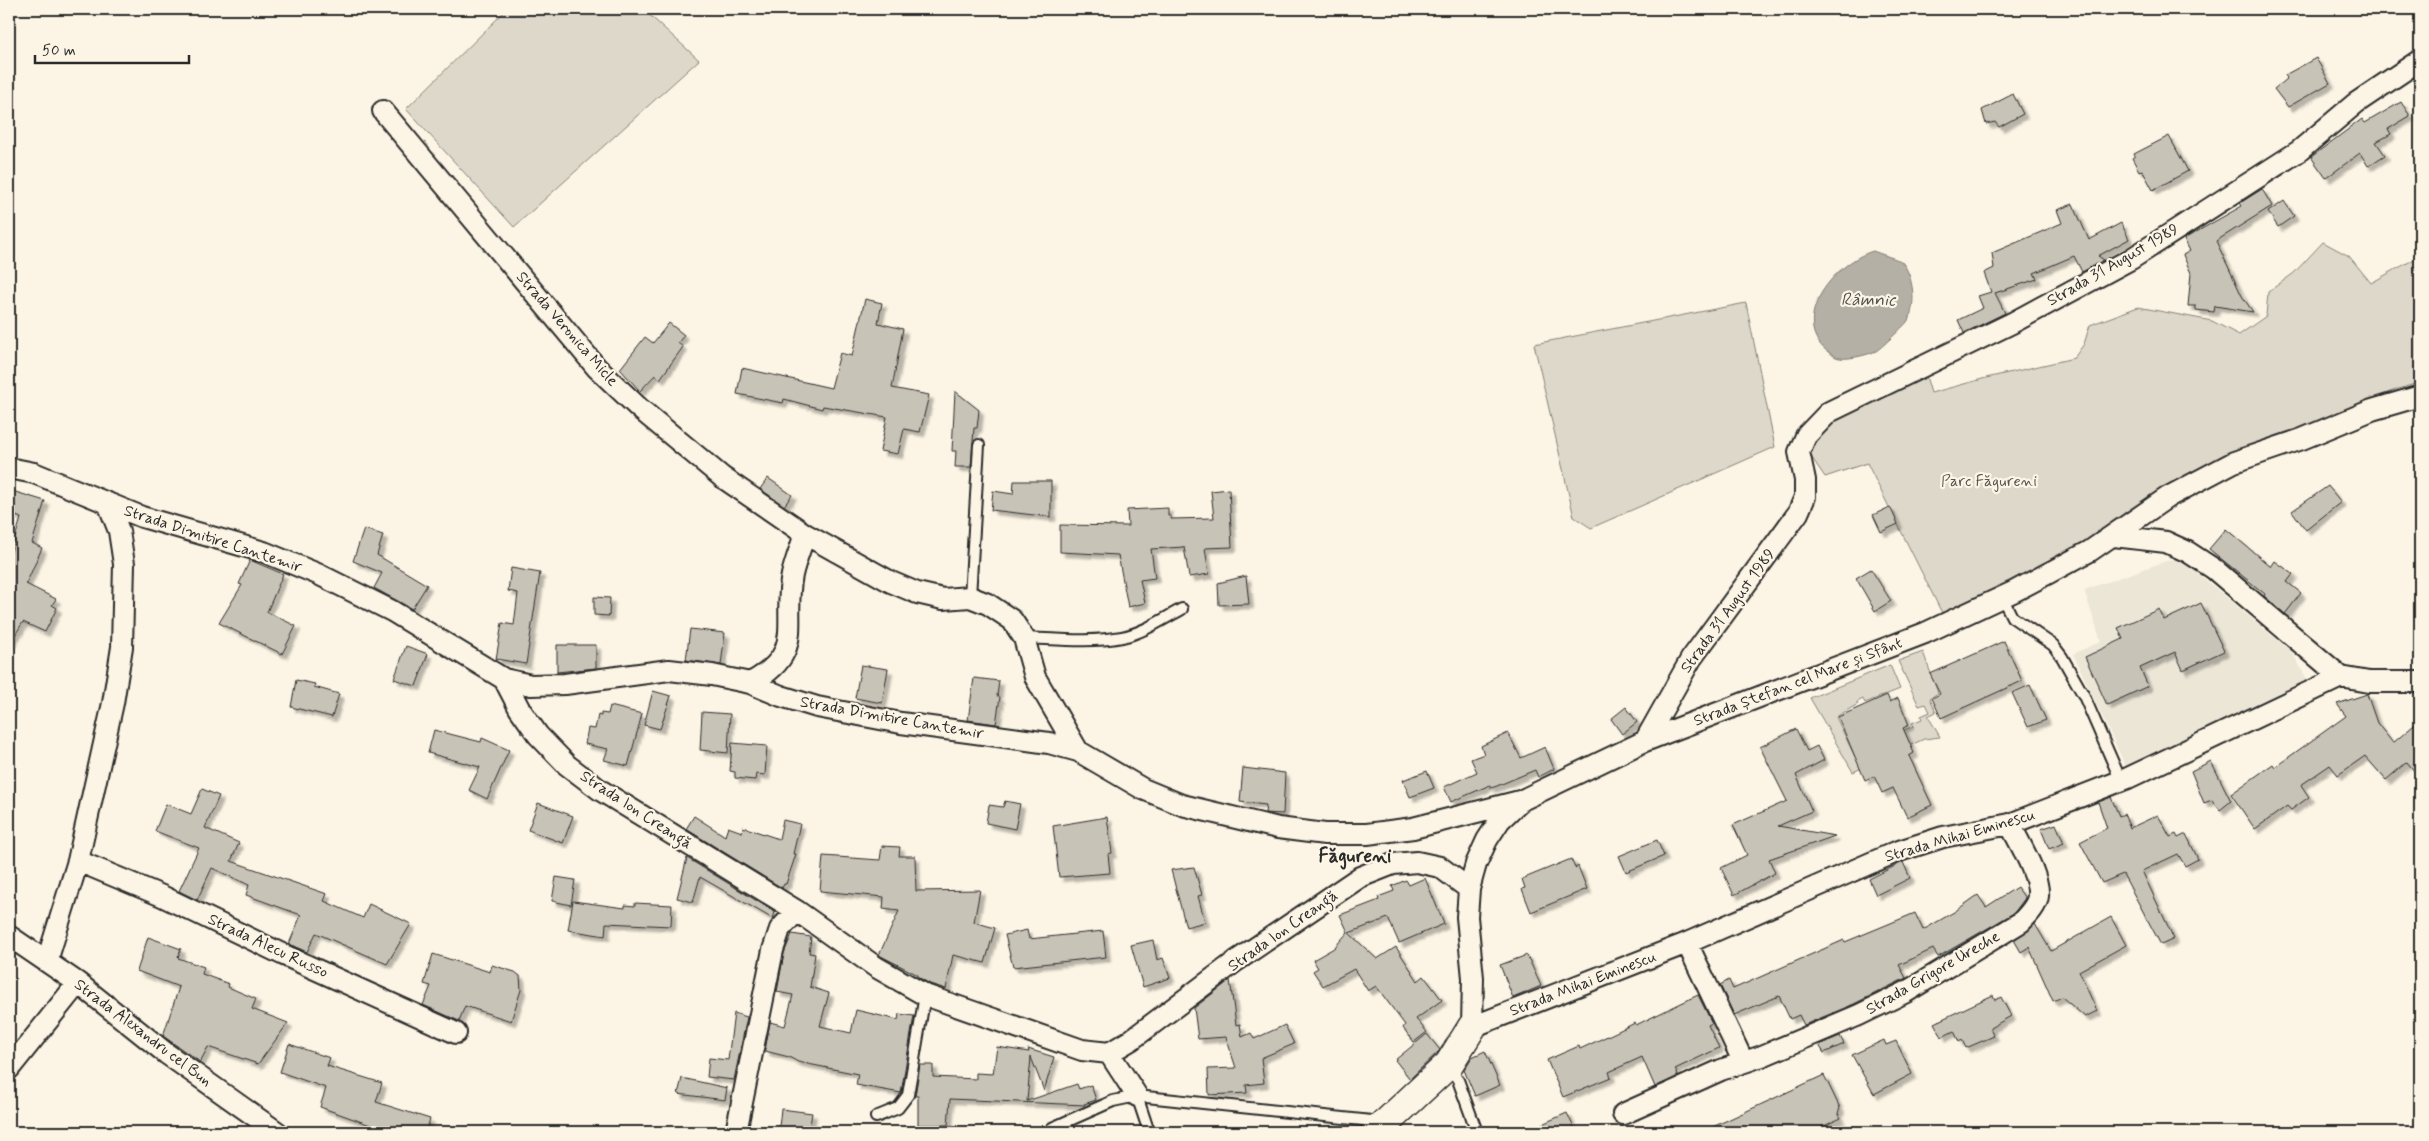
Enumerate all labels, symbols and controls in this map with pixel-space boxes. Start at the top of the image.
scale bar [35,32,189,64]
text: 50 m [42,41,76,61]
street label: Strada 31 August 1989 [2043,219,2183,311]
street label: Strada Veronica Micle [511,267,623,391]
water label: Râmnic [1841,288,1897,312]
park label: Parc Făgureni [1941,471,2037,492]
street label: Strada Dimitire Cantemir [121,500,305,578]
street label: Strada 31 August 1989 [1676,545,1780,677]
street label: Strada Ștefan cel Mare și Sfânt [1691,632,1905,732]
street label: Strada Dimitire Cantemir [798,691,986,745]
street label: Strada Ion Creangă [575,766,696,855]
street label: Strada Mihai Eminescu [1882,804,2038,868]
district label: Făgureni [1319,844,1391,870]
street label: Strada Ion Creangă [1224,885,1343,978]
street label: Strada Alecu Russo [204,909,332,983]
street label: Strada Grigore Ureche [1862,926,2004,1020]
street label: Strada Mihai Eminescu [1507,946,1660,1022]
street label: Strada Alexandru cel Bun [70,974,216,1092]

